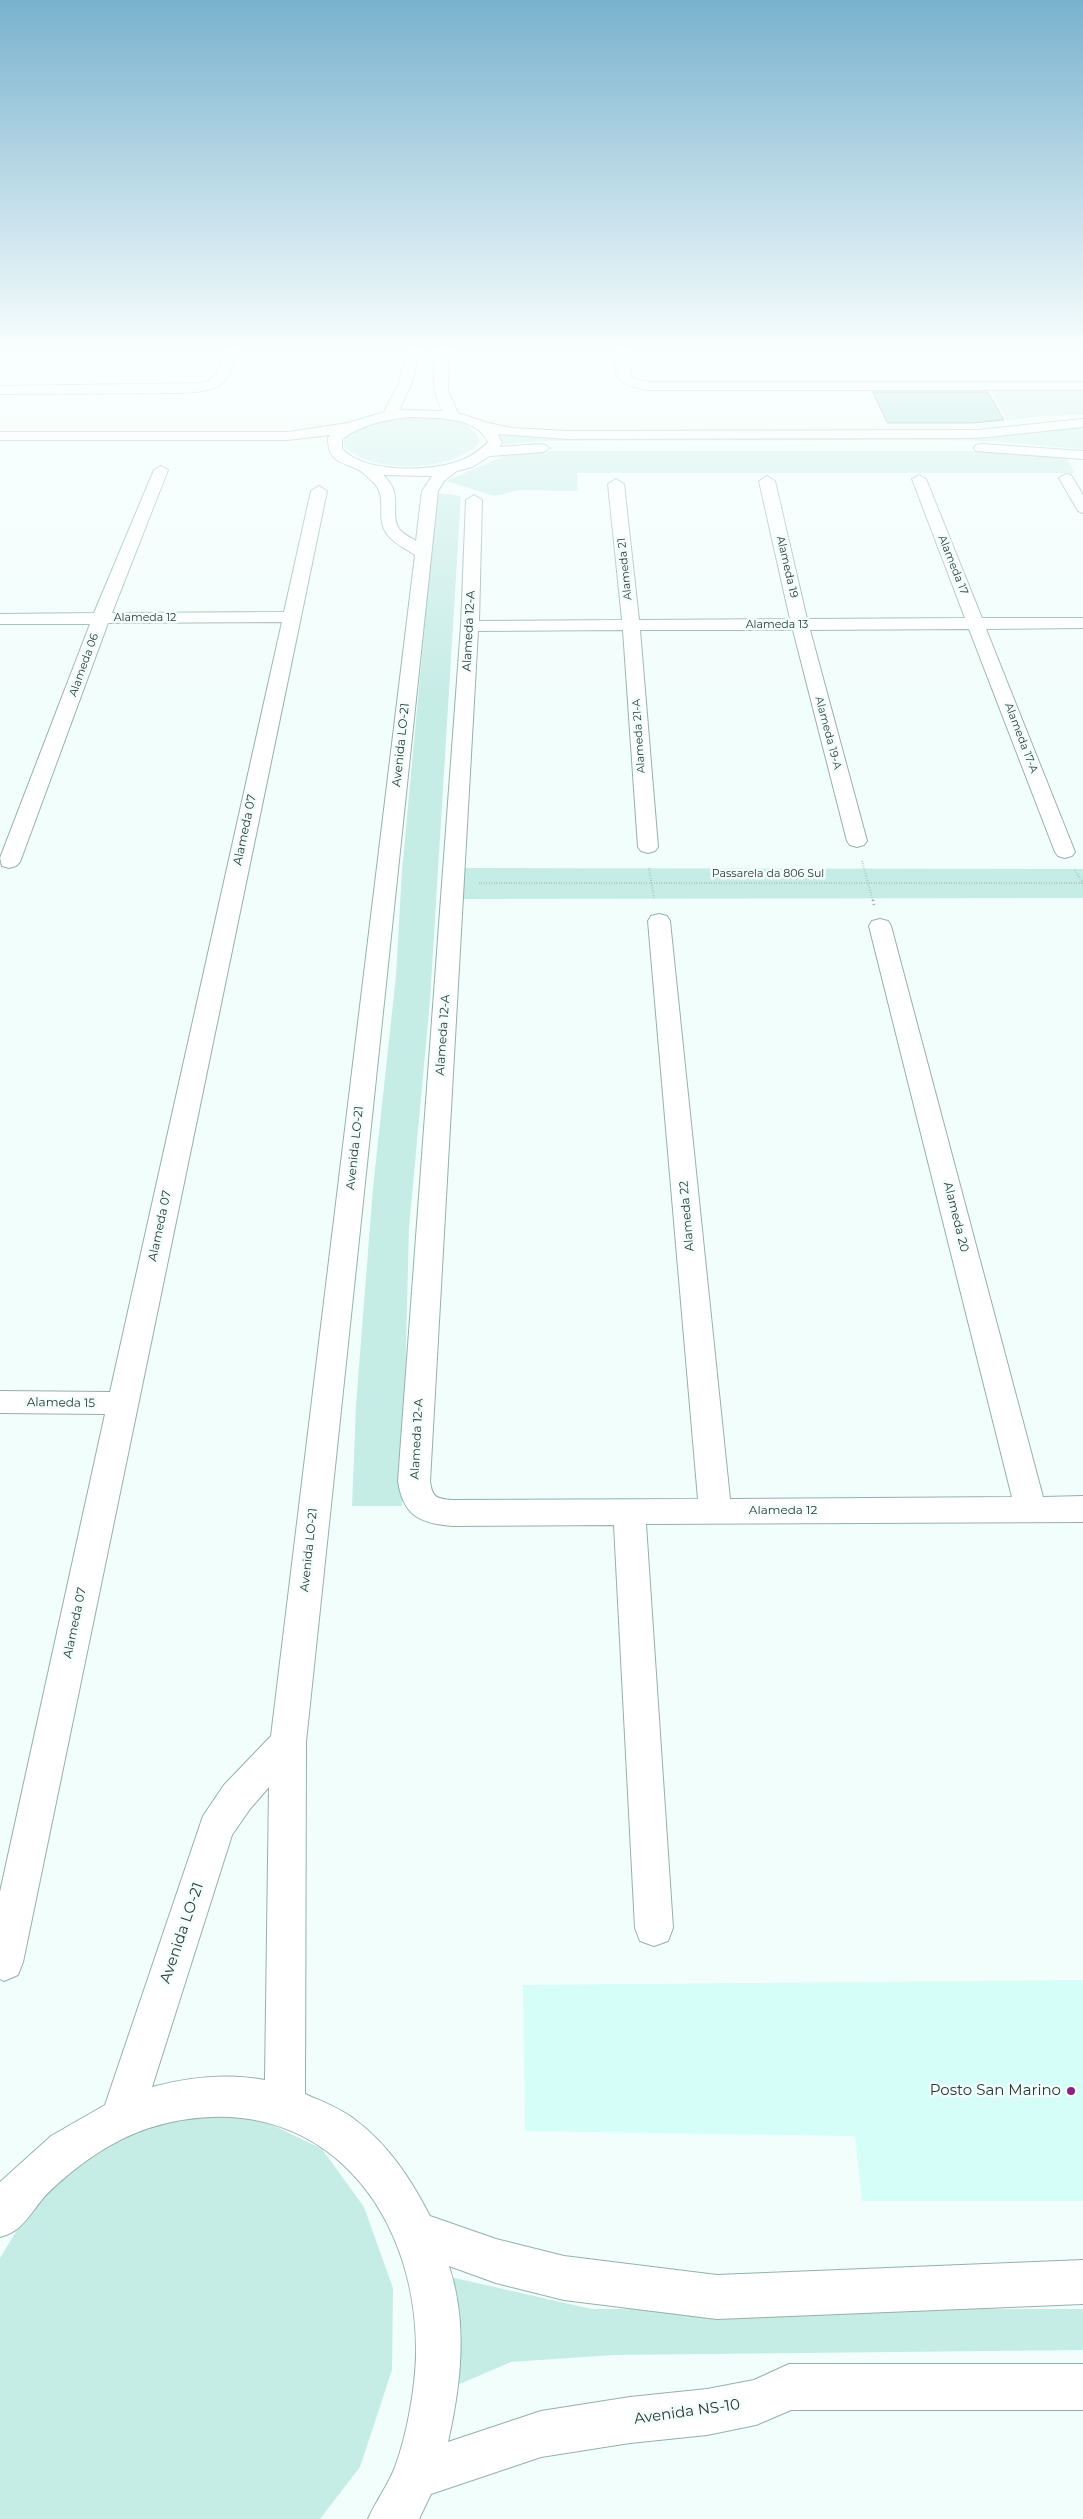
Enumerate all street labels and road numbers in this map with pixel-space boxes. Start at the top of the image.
street label: Alameda 17 [935,533,971,597]
street label: Alameda 19 [773,535,801,599]
street label: Alameda 21 [615,537,635,601]
street label: Alameda 12-A [460,590,478,672]
street label: Alameda 12 [114,611,176,625]
street label: Alameda 13 [746,618,808,632]
street label: Alameda 06 [66,632,102,698]
street label: Alameda 19-A [812,695,844,771]
street label: Alameda 21-A [630,698,648,774]
street label: Alameda 17-A [1002,701,1040,775]
street label: Avenida LO-21 [389,702,413,788]
street label: Alameda 07 [230,793,260,867]
street label: Passarela da 806 Sul [712,867,824,881]
street label: Alameda 12-A [433,994,453,1076]
street label: Avenida LO-21 [343,1105,367,1191]
street label: Alameda 22 [677,1180,697,1252]
street label: Alameda 20 [940,1180,972,1254]
street label: Alameda 07 [145,1189,175,1263]
street label: Alameda 15 [27,1395,95,1411]
street label: Alameda 12-A [408,1398,426,1480]
street label: Alameda 12 [749,1503,817,1517]
street label: Avenida LO-21 [297,1507,321,1593]
street label: Alameda 07 [60,1586,90,1660]
street label: Avenida LO-21 [156,1880,208,1986]
street label: Avenida NS-10 [633,2396,741,2428]

